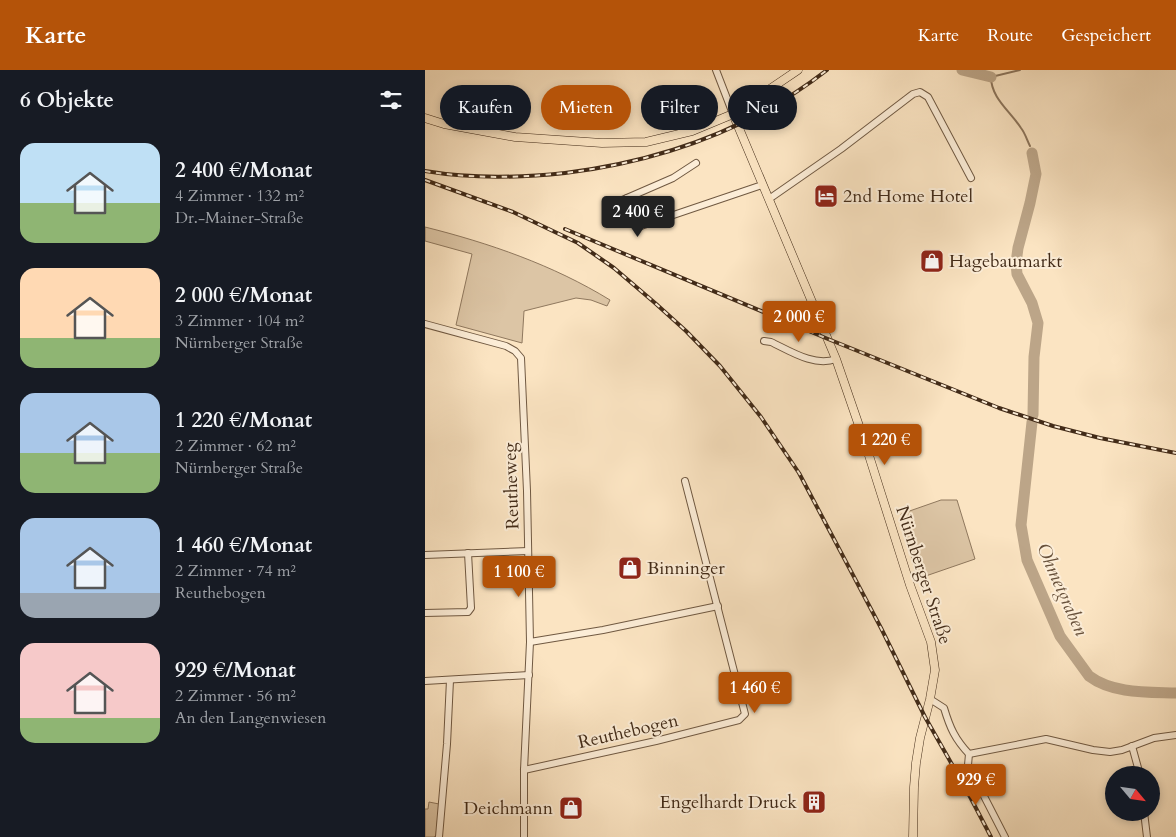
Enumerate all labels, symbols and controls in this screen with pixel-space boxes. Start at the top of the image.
text: Karte [25,19,86,52]
text: Karte [918,23,959,48]
text: Route [987,23,1033,48]
text: Gespeichert [1061,23,1151,48]
chip: Kaufen [440,85,531,130]
chip: Mieten [541,85,631,130]
chip: Filter [641,85,718,130]
chip: Neu [728,85,797,130]
text: 6 Objekte [20,86,114,115]
icon: filters [377,86,405,114]
text: 2 400 €/Monat [175,156,312,185]
icon: home [60,163,120,223]
hotel icon: 2nd Home Hotel [813,183,839,209]
place label: 2nd Home Hotel [843,184,974,209]
text: 4 Zimmer · 132 m² [175,185,304,207]
pin: 2 400 € [592,196,684,238]
text: 2 400 € [613,201,663,223]
text: Dr.-Mainer-Straße [175,207,303,229]
shop icon: Hagebaumarkt [919,248,945,274]
place label: Hagebaumarkt [949,249,1063,274]
text: 2 000 €/Monat [175,281,312,310]
icon: home [60,288,120,348]
pin: 2 000 € [753,300,845,343]
text: 2 000 € [774,306,824,328]
text: 3 Zimmer · 104 m² [175,310,304,332]
text: Nürnberger Straße [175,332,303,354]
text: 1 220 €/Monat [175,406,312,435]
icon: home [60,413,120,473]
pin: 1 220 € [839,424,931,466]
text: 1 220 € [860,429,910,451]
text: 2 Zimmer · 62 m² [175,435,296,457]
street label: Reutheweg [497,441,526,530]
text: Nürnberger Straße [175,457,303,479]
street label: Nürnberger Straße [889,503,958,648]
text: 1 460 €/Monat [175,531,312,560]
icon: home [60,538,120,598]
water label: Ohmetgraben [1030,539,1094,640]
shop icon: Binninger [617,555,643,581]
pin: 1 100 € [473,556,565,598]
place label: Binninger [647,556,725,581]
text: 2 Zimmer · 74 m² [175,560,296,582]
text: 1 100 € [494,561,544,583]
text: Reuthebogen [175,582,266,604]
text: 929 €/Monat [175,656,296,685]
icon: home [60,663,120,723]
pin: 1 460 € [709,672,801,714]
text: 1 460 € [730,677,780,699]
text: 2 Zimmer · 56 m² [175,685,296,707]
text: An den Langenwiesen [175,707,326,729]
street label: Reuthebogen [576,708,681,755]
pin: 929 € [941,764,1011,806]
north arrow [1105,766,1160,821]
map controls [1105,766,1160,821]
text: 929 € [957,769,995,791]
building icon: Engelhardt Druck [801,789,827,815]
place label: Engelhardt Druck [660,790,797,815]
shop icon: Deichmann [558,795,584,821]
place label: Deichmann [464,796,554,821]

